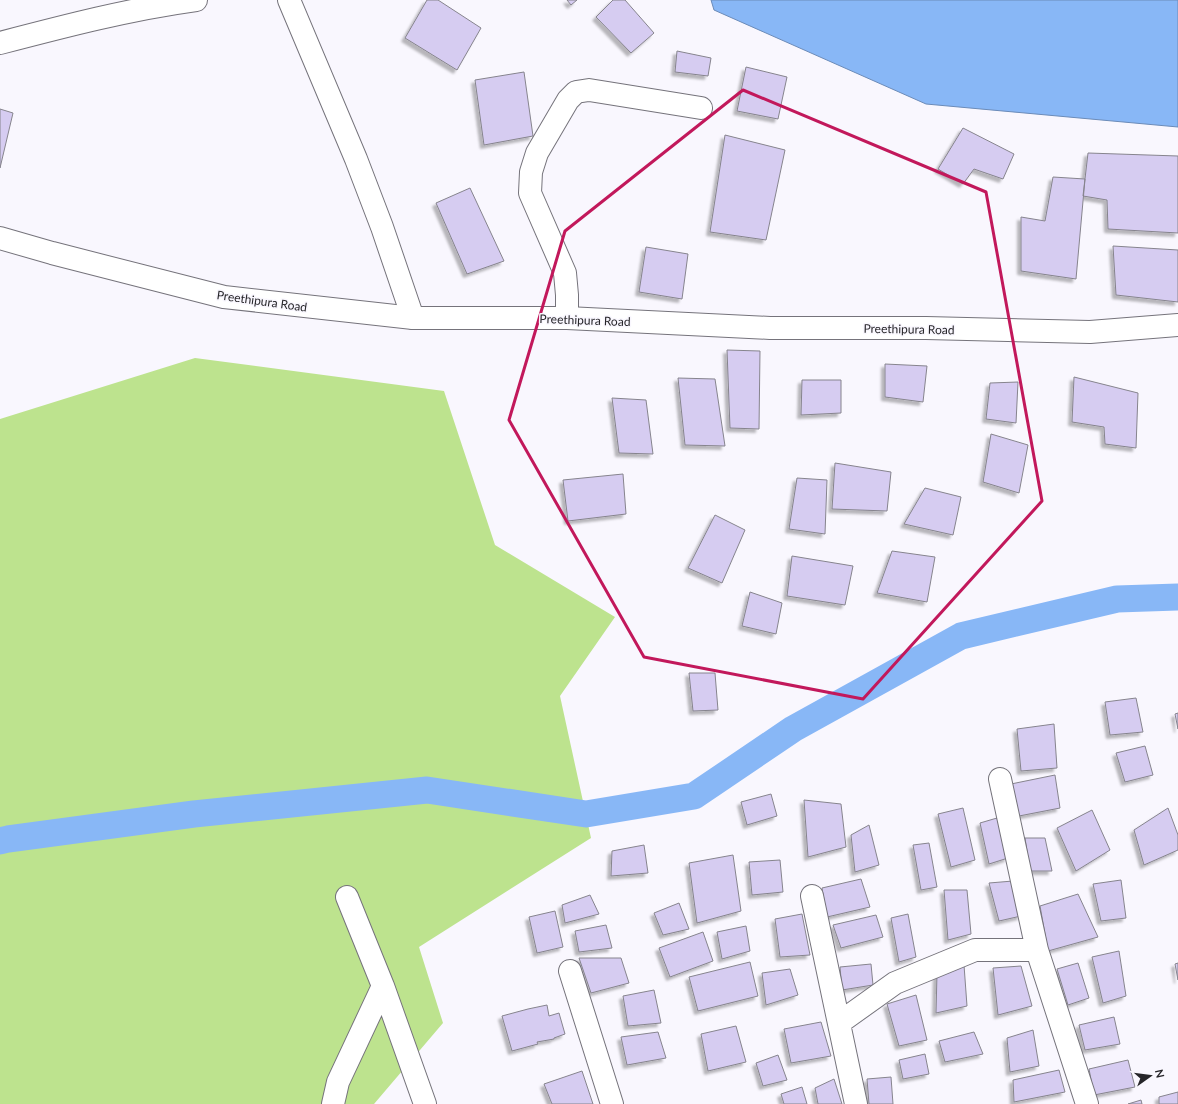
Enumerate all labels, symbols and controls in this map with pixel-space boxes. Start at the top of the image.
street label: Preethipura Road [216,287,308,315]
street label: Preethipura Road [539,311,631,329]
street label: Preethipura Road [863,321,955,337]
north arrow [1130,1056,1170,1096]
text: N [1153,1068,1168,1079]

